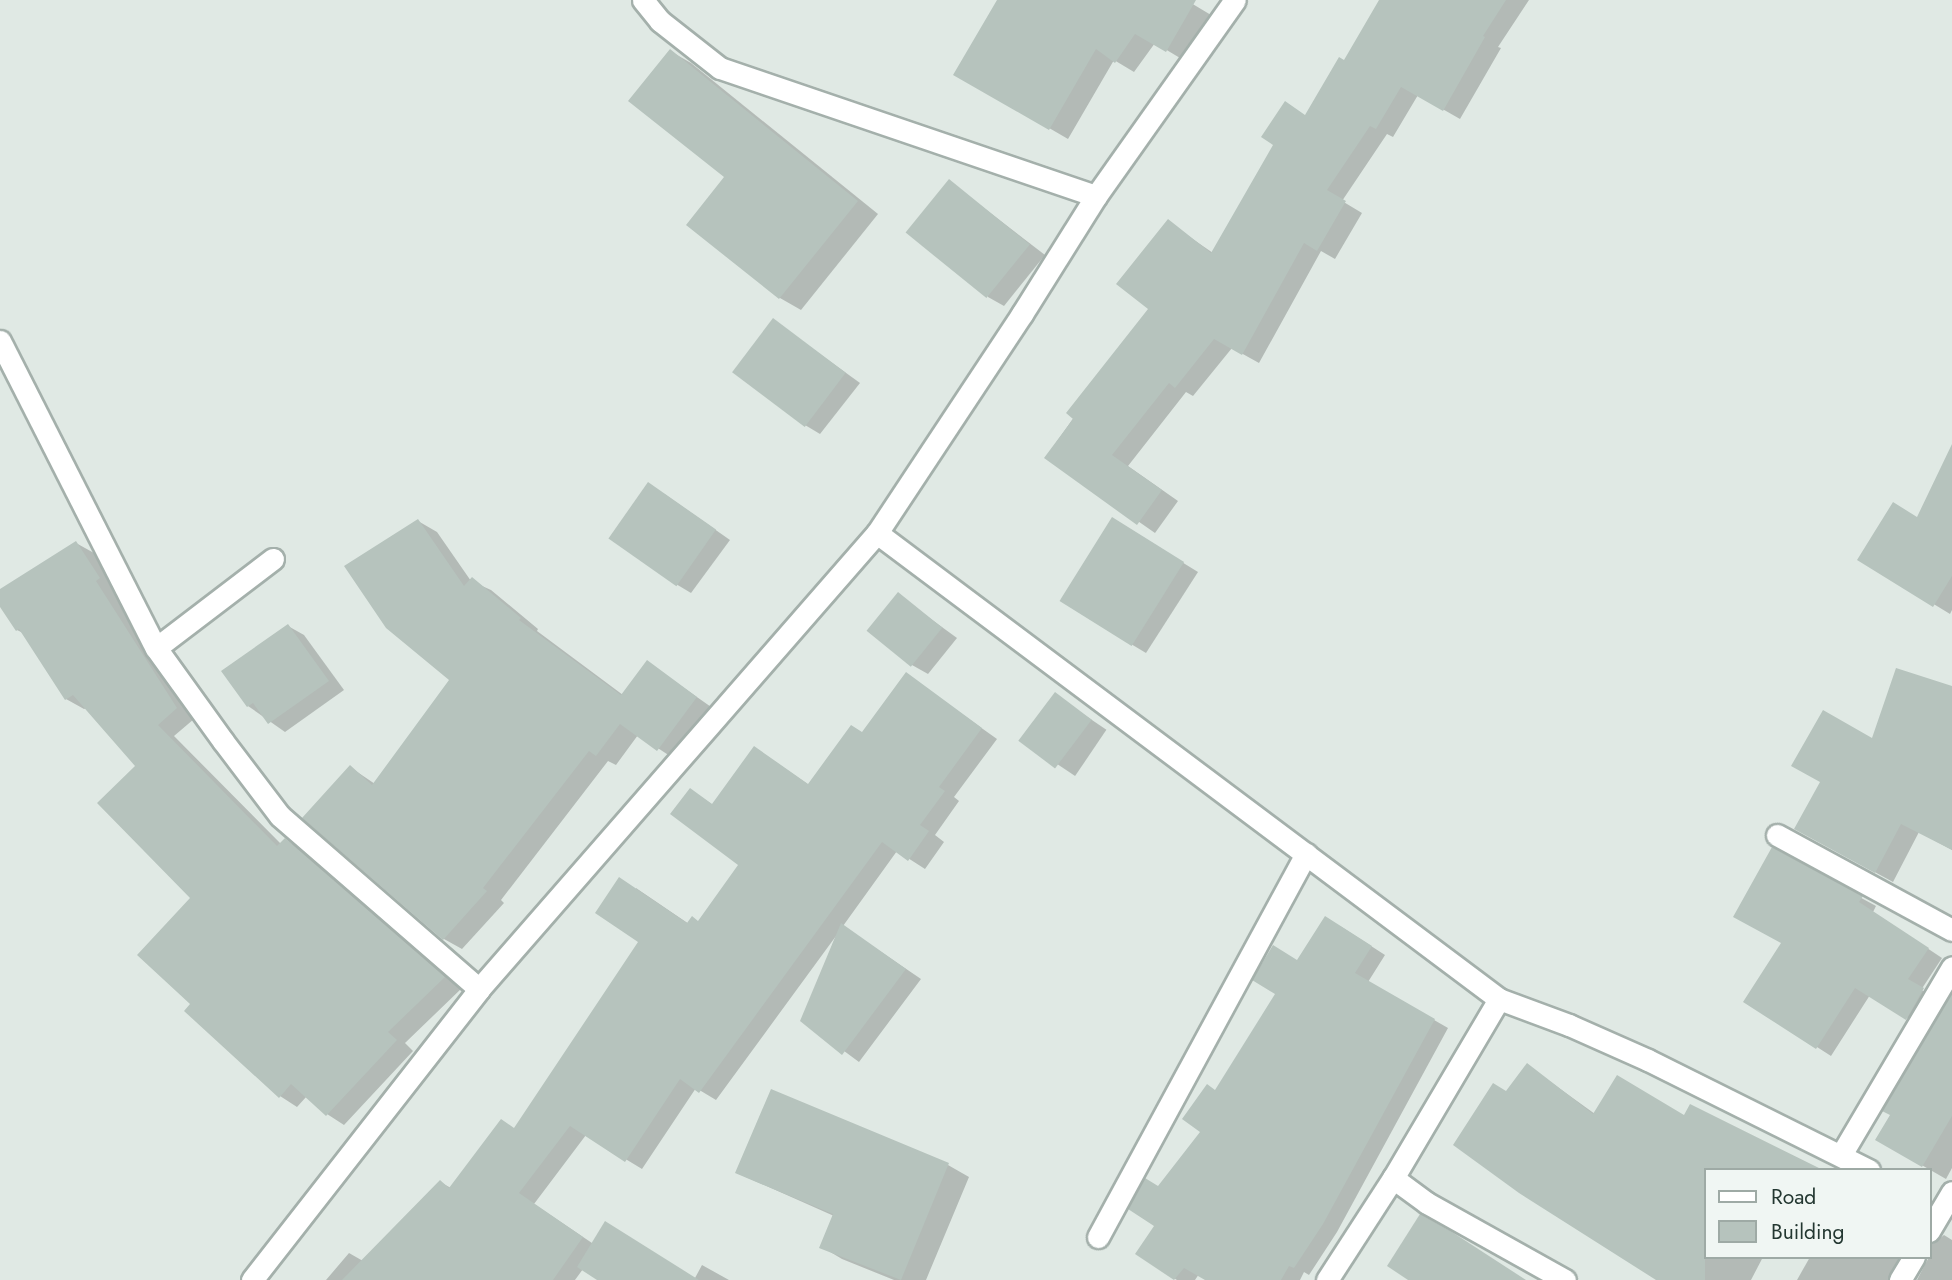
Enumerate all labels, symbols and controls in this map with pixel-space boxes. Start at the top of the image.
legend [1703,1168,1931,1259]
text: Road [1771,1182,1816,1212]
text: Building [1771,1217,1844,1247]

